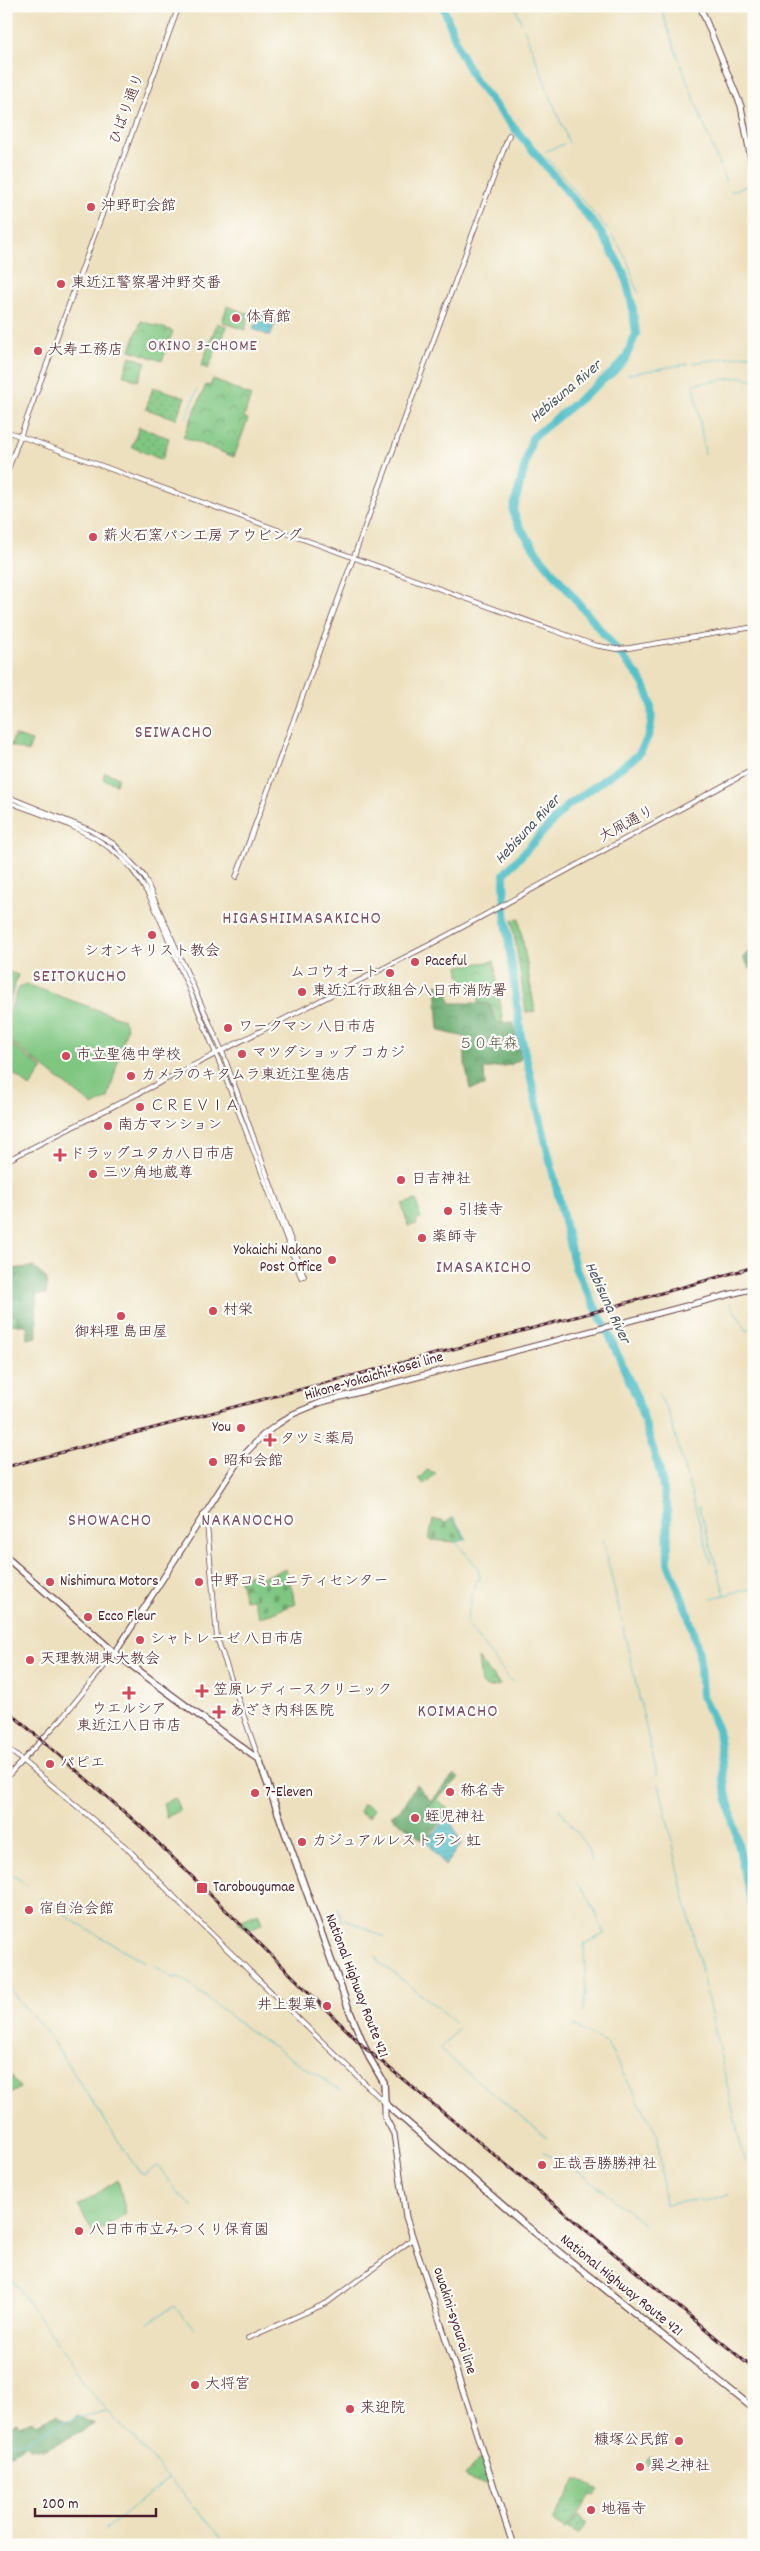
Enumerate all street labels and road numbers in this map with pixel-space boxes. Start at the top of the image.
street label: ひばり通り [105,70,151,148]
street label: 大凧通り [595,801,659,849]
street label: Hikone-Yokaichi-Kosei line [302,1347,446,1407]
street label: National Highway Route 421 [318,1911,394,2061]
street label: National Highway Route 421 [555,2229,687,2343]
street label: owakini-syourai line [426,2265,482,2378]

